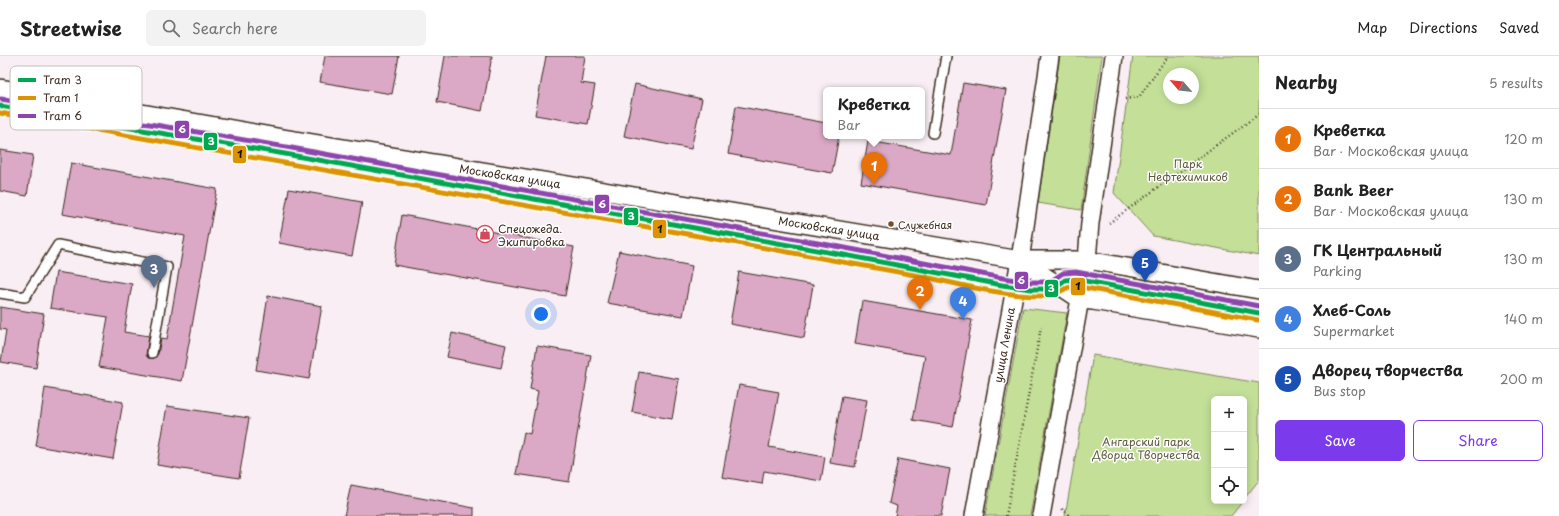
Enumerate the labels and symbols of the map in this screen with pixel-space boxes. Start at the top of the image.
legend [10,66,142,130]
north arrow [1163,68,1199,104]
text: Tram 3 [43,71,82,88]
text: Tram 1 [43,89,78,106]
text: Tram 6 [43,107,82,124]
line badge: 6 [174,120,190,139]
text: 6 [178,120,186,137]
line badge: 3 [203,132,218,151]
text: 3 [207,132,215,149]
line badge: 1 [232,145,247,164]
text: 1 [237,145,243,162]
pin: 1 [861,152,887,185]
park label: Парк Нефтехимиков [1148,155,1228,185]
street label: Московская улица [458,160,562,192]
line badge: 6 [594,194,610,214]
text: 6 [598,195,606,212]
line badge: 3 [623,207,639,226]
text: 3 [627,207,635,224]
street label: Московская улица [777,212,881,244]
place label: Служебная [898,217,952,232]
line badge: 1 [652,219,667,239]
marker: Служебная [886,219,896,229]
place label: Спецожеда. Экипировка [498,220,565,250]
text: 1 [657,220,663,237]
shop icon: Спецожеда. Экипировка [475,224,495,244]
pin: 5 [1132,249,1158,282]
pin: 3 [141,255,167,288]
line badge: 6 [1014,271,1029,290]
text: 6 [1017,271,1025,288]
pin: 2 [907,277,933,310]
line badge: 1 [1070,277,1086,296]
text: 1 [1075,277,1081,294]
line badge: 3 [1044,279,1059,298]
text: 3 [1047,279,1055,296]
pin: 4 [950,287,976,320]
your location [531,304,551,324]
street label: улица Ленина [989,306,1019,384]
park label: Ангарский парк Дворца Творчества [1091,433,1200,463]

